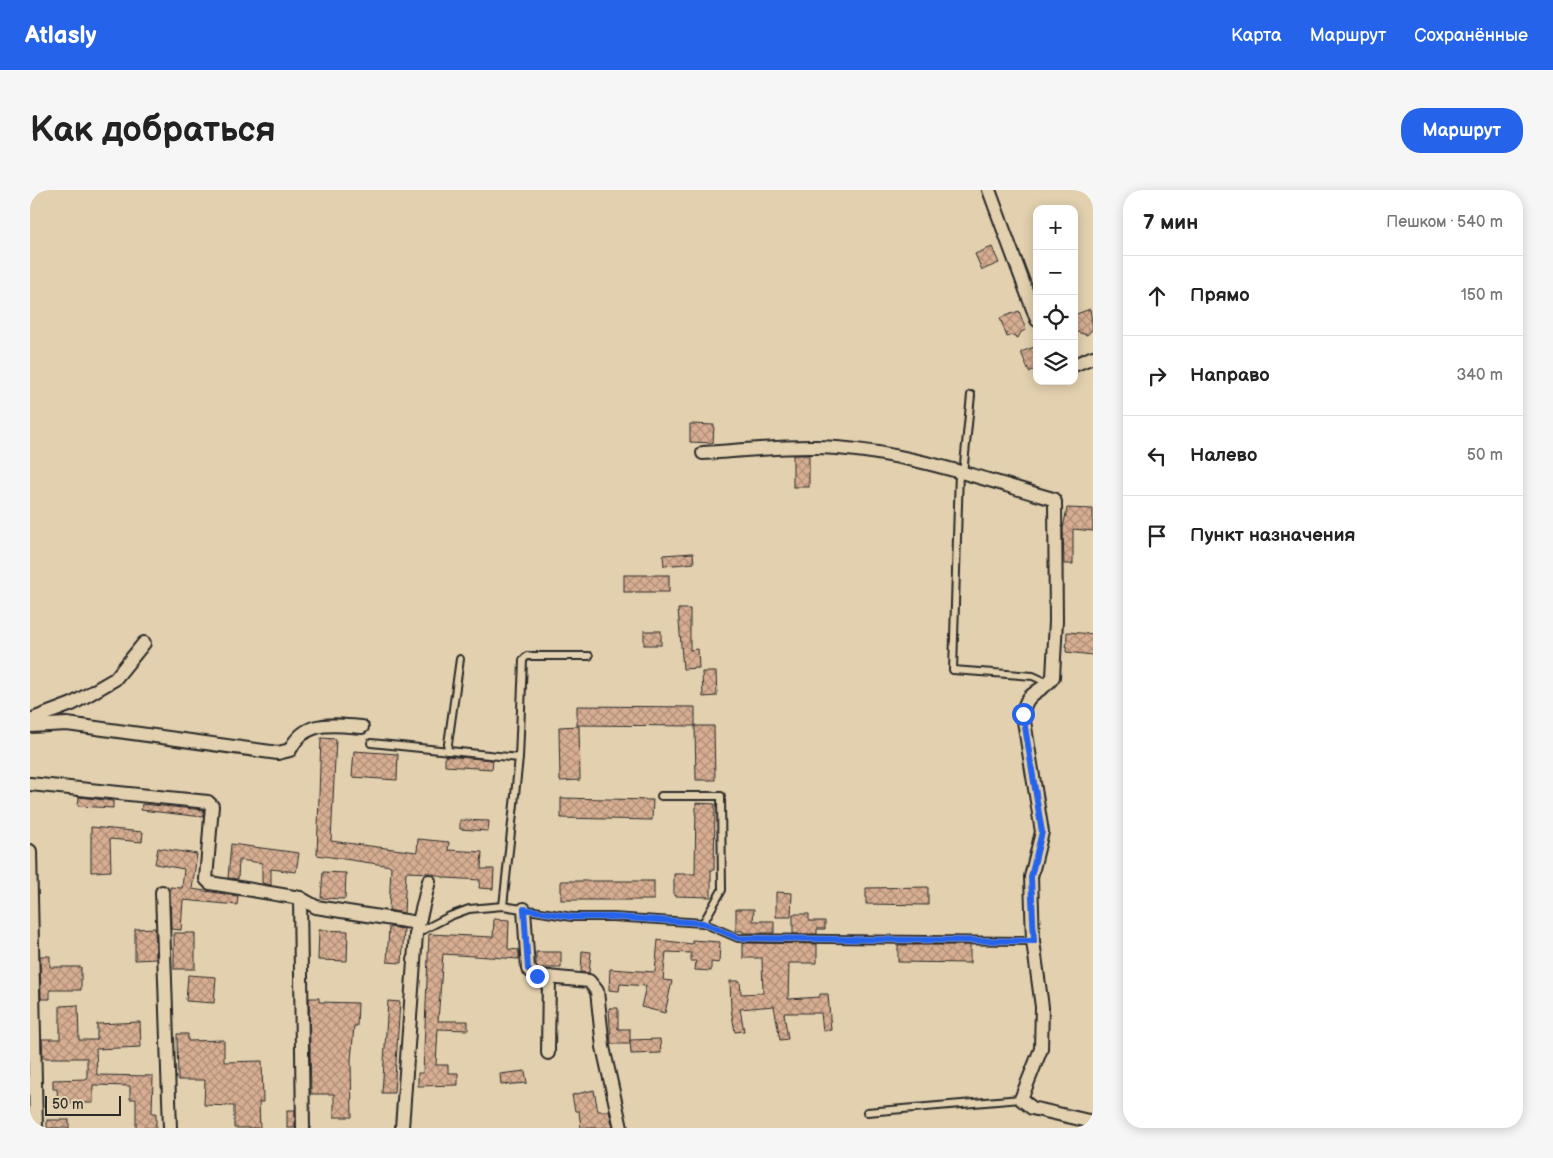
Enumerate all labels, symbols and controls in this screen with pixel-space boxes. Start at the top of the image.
text: Atlasly [25,21,96,50]
text: Карта [1231,25,1282,46]
text: Маршрут [1310,25,1386,46]
text: Сохранённые [1414,25,1528,46]
button: Маршрут [1401,108,1523,153]
text: Как добраться [30,109,276,152]
map controls [1033,205,1078,385]
button: + [1033,205,1078,250]
text: 7 мин [1143,210,1198,235]
text: Пешком · 540 m [1386,213,1503,232]
button: − [1033,250,1078,295]
icon: ahead [1143,282,1171,310]
text: Прямо [1190,284,1250,307]
text: 150 m [1461,286,1503,305]
button: locate [1033,295,1078,340]
button: layers [1033,340,1078,385]
icon: right [1143,362,1171,390]
text: Направо [1190,364,1270,387]
text: 340 m [1456,366,1503,385]
icon: left [1143,442,1171,470]
text: Налево [1190,444,1257,467]
text: 50 m [1467,446,1503,465]
icon: arrive [1143,522,1171,550]
text: Пункт назначения [1190,524,1355,547]
route start [1012,703,1035,726]
route end [526,965,549,988]
scale bar [45,1093,121,1116]
text: 50 m [52,1096,84,1113]

